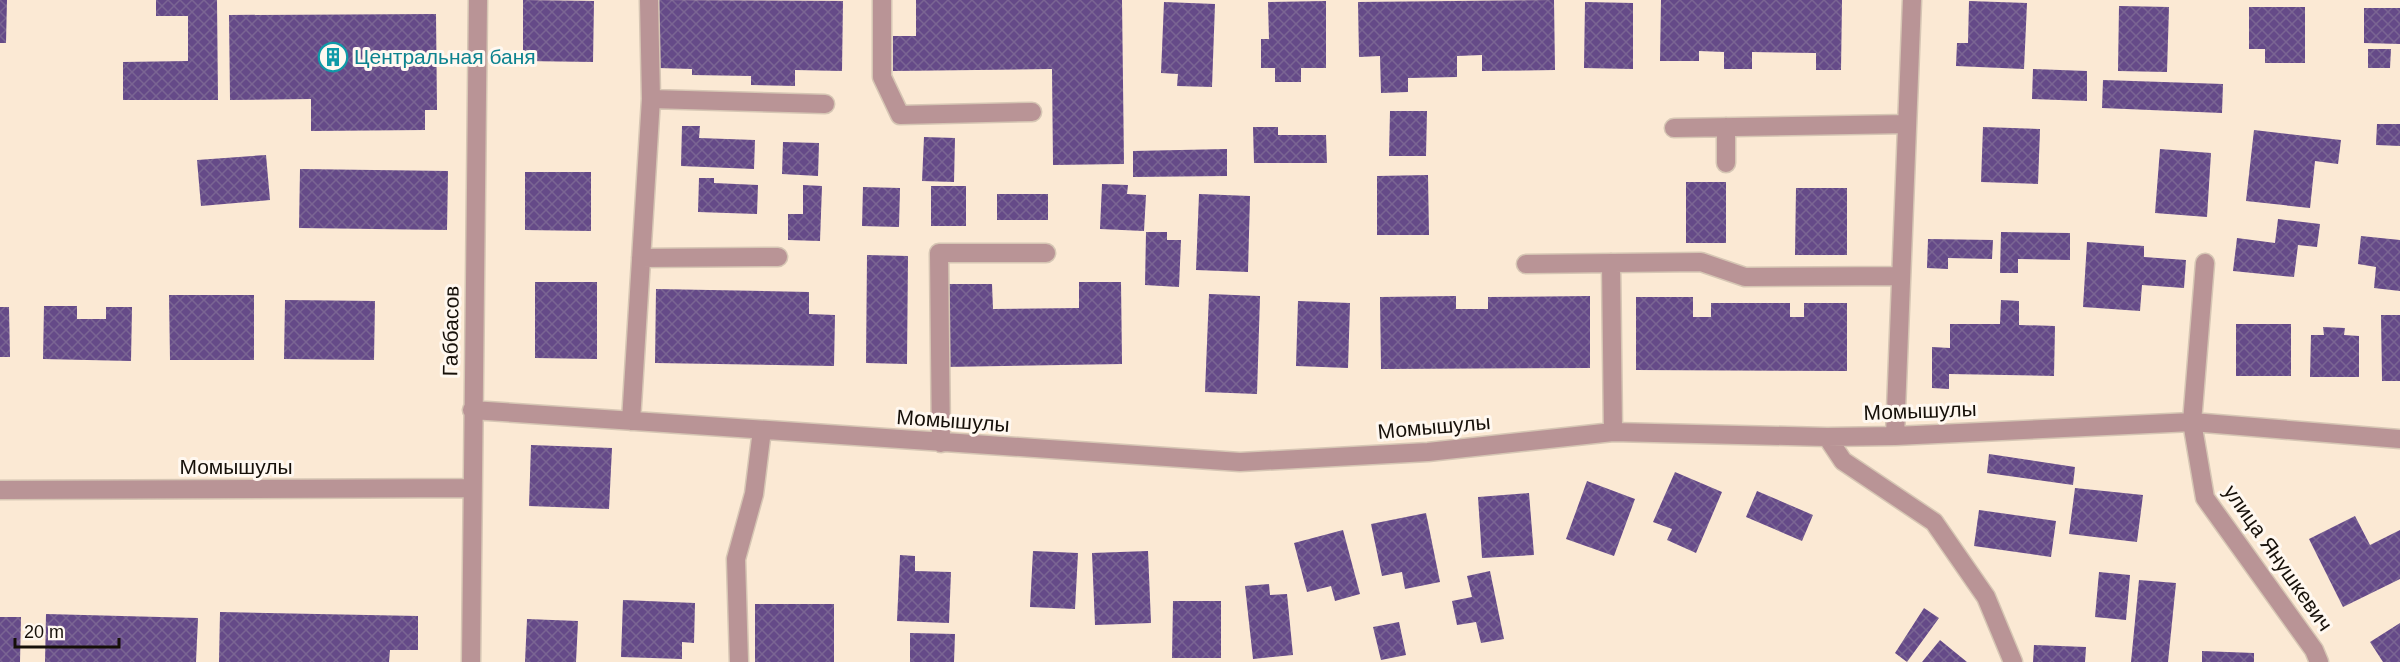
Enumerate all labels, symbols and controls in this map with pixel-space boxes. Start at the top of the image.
building icon: Центральная баня [317,41,349,73]
place label: Центральная баня [354,45,536,68]
street label: Габбасов [438,285,463,377]
street label: Момышулы [1863,397,1977,424]
street label: Момышулы [896,405,1010,436]
street label: Момышулы [1377,410,1491,443]
street label: Момышулы [179,455,293,478]
street label: улица Янушкевич [2219,480,2337,635]
scale bar [15,611,118,649]
text: 20 m [24,622,64,642]

